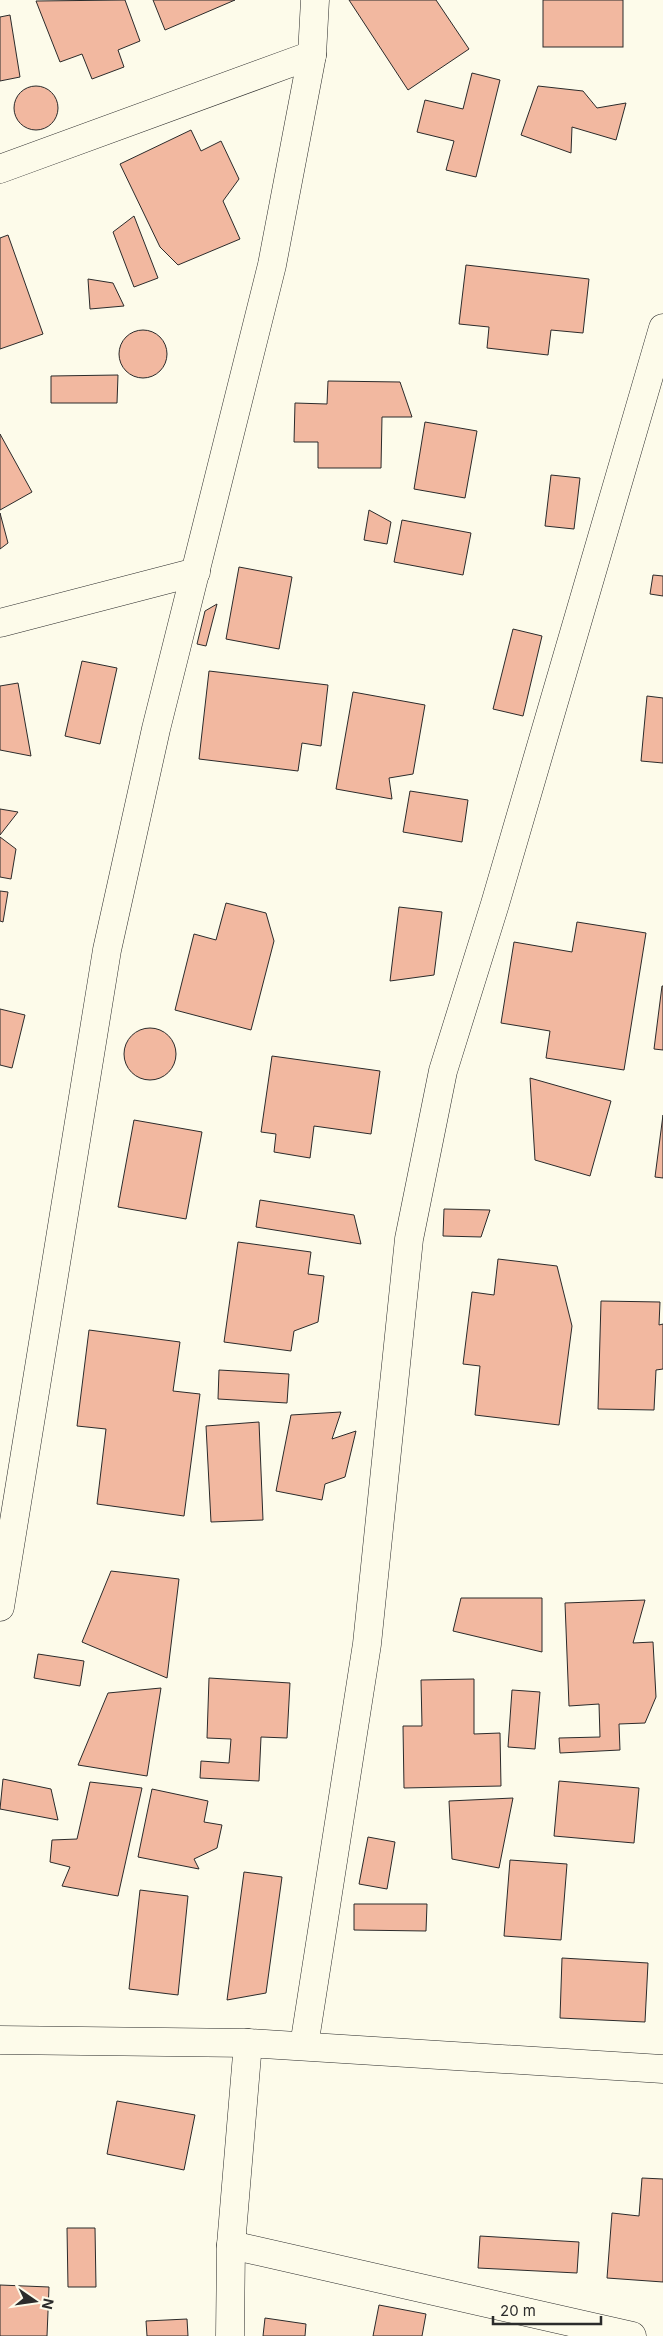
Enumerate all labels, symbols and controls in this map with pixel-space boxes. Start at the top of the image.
north arrow [10,2276,60,2326]
scale bar [493,2294,600,2326]
text: N [39,2297,58,2311]
text: 20 m [500,2301,536,2320]

